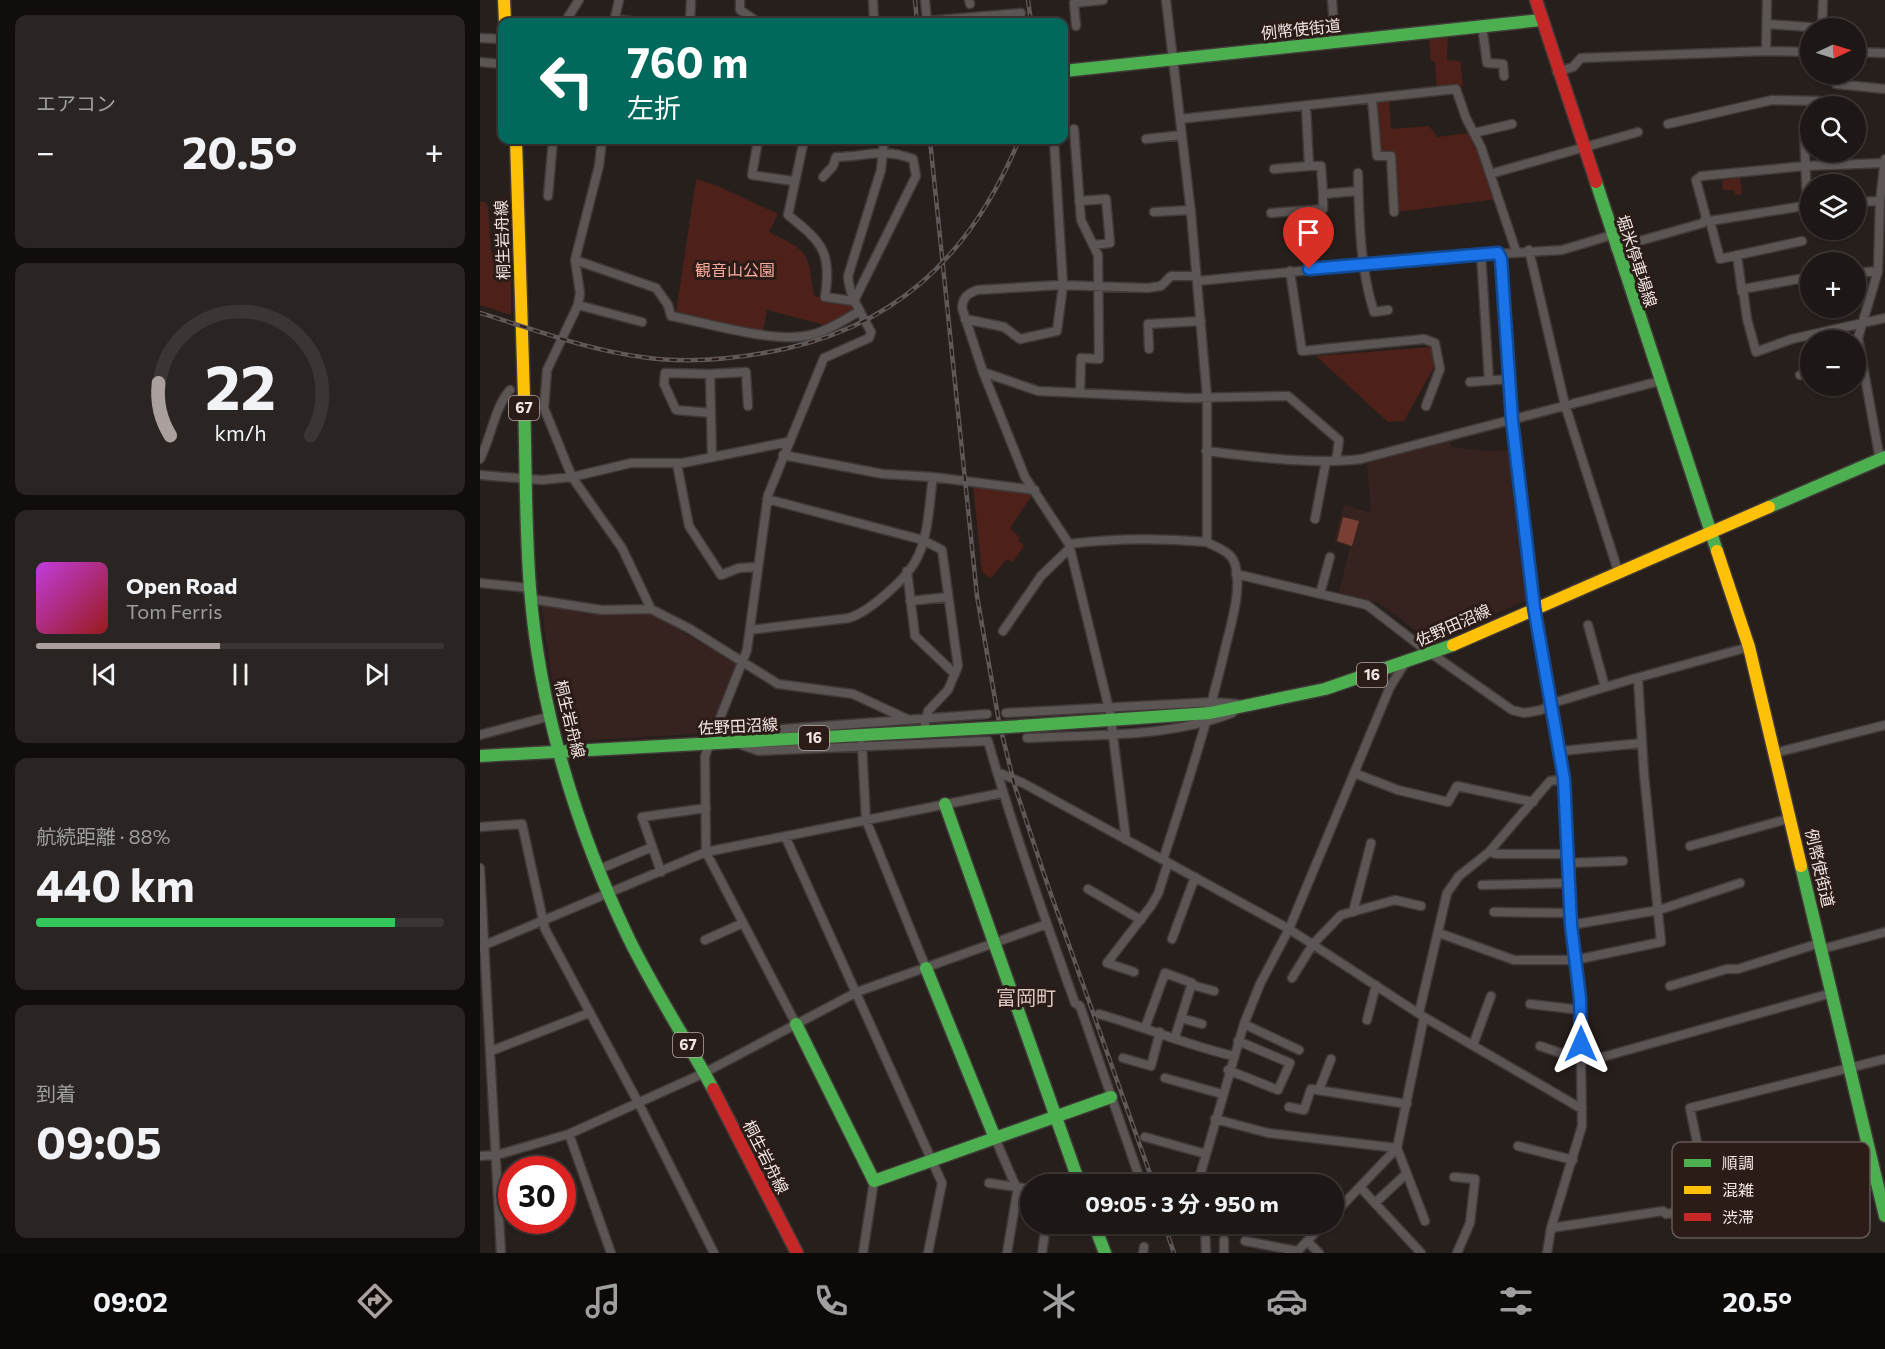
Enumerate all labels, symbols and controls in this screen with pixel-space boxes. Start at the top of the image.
street label: 例幣使街道 [1260,15,1342,42]
north arrow [1800,18,1866,84]
map controls [1800,18,1866,396]
text: 760 m [627,35,748,87]
icon: left [528,42,606,120]
text: エアコン [36,91,116,115]
text: 左折 [627,91,681,124]
button: search [1800,96,1866,162]
text: 20.5° [182,123,297,178]
text: − [36,130,55,171]
text: + [425,130,444,171]
button: layers [1800,174,1866,240]
street label: 桐生岩舟線 [491,200,512,280]
pin [1283,207,1334,269]
street label: 堀米停車場線 [1614,212,1661,309]
icon: arrive [1292,216,1325,249]
button: + [1800,252,1866,318]
park label: 観音山公園 [695,260,775,279]
button: − [1800,330,1866,396]
text: 22 [204,347,276,423]
road number: 67 [509,396,539,420]
text: km/h [214,419,266,445]
text: Open Road [126,572,237,599]
text: Tom Ferris [126,599,222,623]
street label: 佐野田沼線 [1412,600,1493,649]
icon: previous [88,658,121,691]
icon: pause [224,658,257,691]
icon: next [360,658,393,691]
road number: 16 [1357,663,1387,687]
street label: 桐生岩舟線 [552,678,589,760]
street label: 佐野田沼線 [698,714,778,737]
road number: 16 [799,726,829,750]
text: 航続距離 · 88% [36,824,170,848]
street label: 例幣使街道 [1802,827,1839,909]
text: 440 km [36,856,195,911]
district label: 富岡町 [996,985,1056,1009]
position arrow [1549,1012,1613,1076]
road number: 67 [673,1033,703,1057]
text: 到着 [36,1081,76,1105]
text: 09:05 [36,1113,162,1168]
street label: 桐生岩舟線 [740,1117,793,1197]
legend [1672,1142,1870,1238]
text: 順調 [1722,1153,1754,1172]
speed limit sign: 30 [498,1156,576,1234]
text: 混雑 [1722,1180,1754,1199]
text: 09:05 · 3 分 · 950 m [1085,1190,1279,1217]
text: 渋滞 [1722,1207,1754,1226]
icon: directions [354,1280,396,1322]
icon: music [582,1280,624,1322]
icon: phone [810,1280,852,1322]
icon: climate [1038,1280,1080,1322]
icon: car [1266,1280,1308,1322]
icon: filters [1495,1280,1537,1322]
text: 09:02 [93,1285,168,1318]
text: 20.5° [1723,1285,1792,1318]

